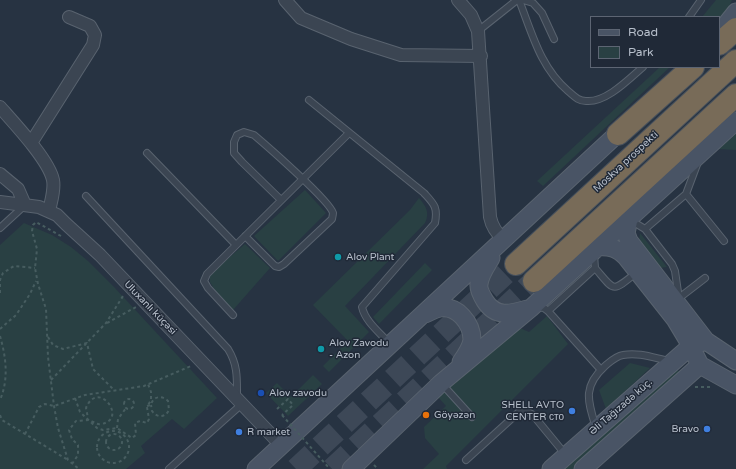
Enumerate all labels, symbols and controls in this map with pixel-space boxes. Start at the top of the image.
legend [590,16,720,68]
text: Road [628,25,658,39]
text: Park [628,45,654,59]
street label: Moskva prospekti [591,129,661,195]
place label: Alov Plant [346,251,394,263]
marker: Alov Plant [333,252,343,262]
street label: Uluxanlı küçəsi [121,279,179,337]
place label: Alov Zavodu - Azon [329,337,388,360]
marker: Alov Zavodu - Azon [316,344,326,354]
street label: Əli Tağızadə küç. [587,376,655,438]
place label: Alov zavodu [269,387,327,399]
marker: Alov zavodu [256,388,266,398]
place label: SHELL AVTO CENTER сто [502,399,564,422]
marker: SHELL AVTO CENTER сто [567,406,577,416]
place label: Göyəzən [434,409,475,421]
marker: Göyəzən [421,410,431,420]
place label: Bravo [671,423,699,435]
marker: Bravo [702,424,712,434]
place label: R market [247,426,290,438]
marker: R market [234,427,244,437]

